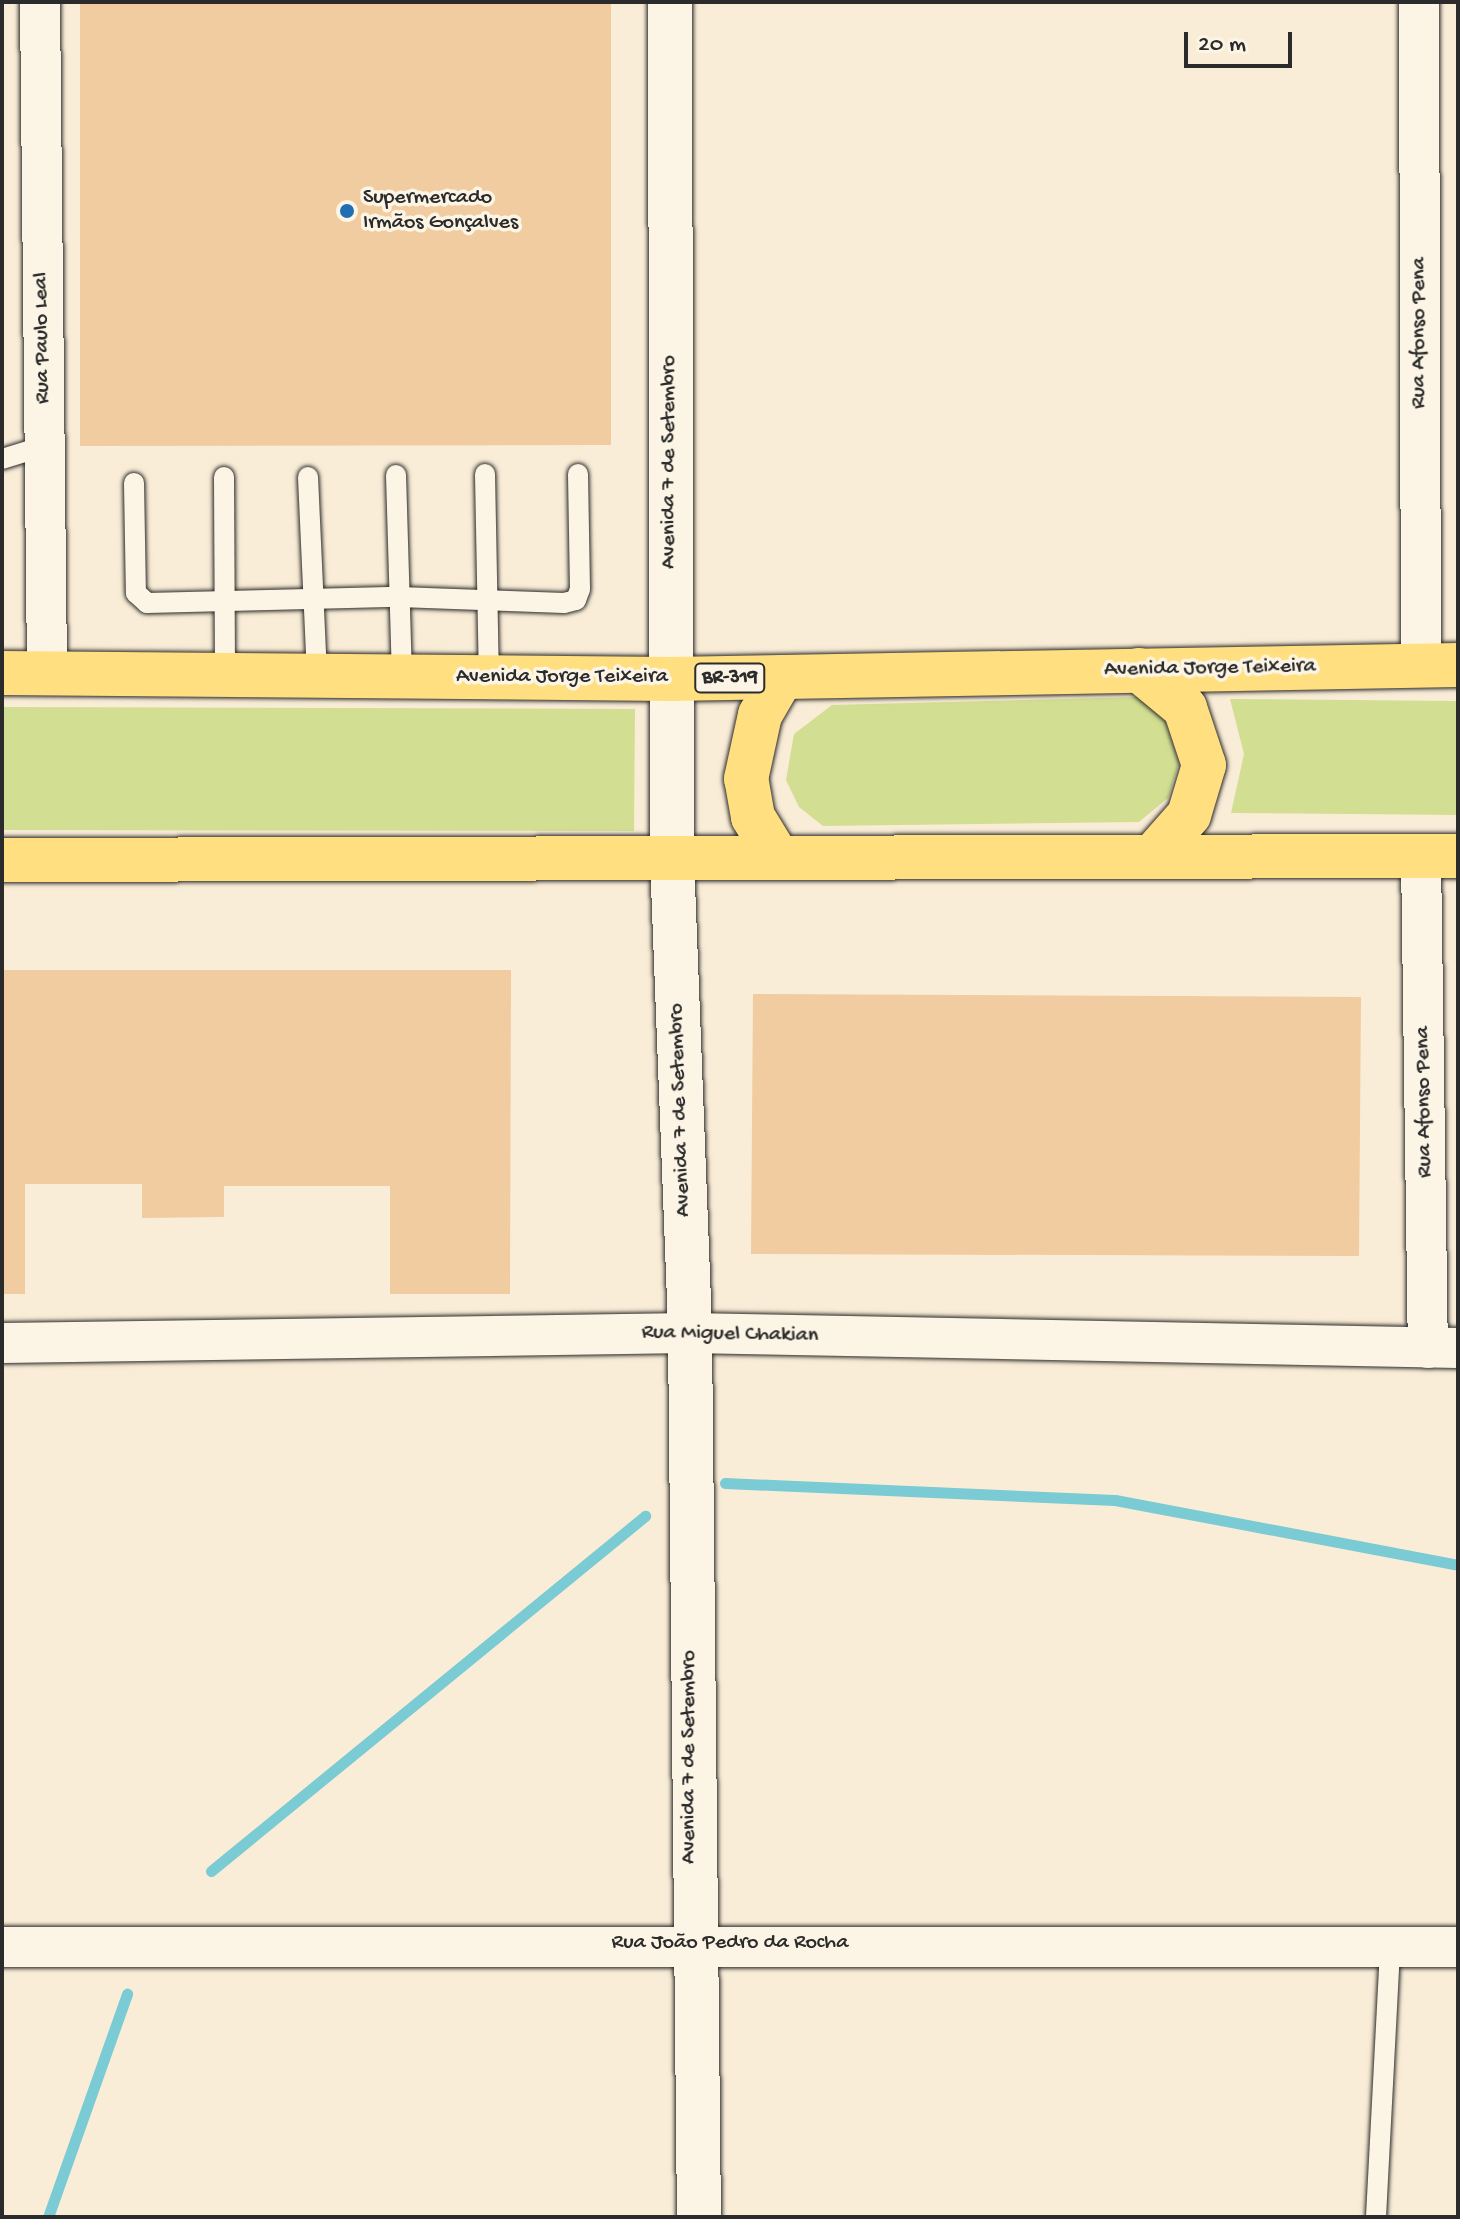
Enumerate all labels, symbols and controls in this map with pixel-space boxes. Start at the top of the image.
scale bar [1188,16,1296,66]
text: 20 m [1198,31,1246,60]
place label: Supermercado Irmãos Gonçalves [363,185,518,236]
marker: Supermercado Irmãos Gonçalves [338,202,356,220]
street label: Rua Afonso Pena [1407,257,1433,409]
street label: Rua Paulo Leal [29,272,57,404]
street label: Avenida 7 de Setembro [657,355,683,569]
street label: Avenida Jorge Teixeira [1104,654,1316,684]
road number: BR-319 [694,662,766,694]
street label: Avenida Jorge Teixeira [456,665,668,691]
street label: Avenida 7 de Setembro [664,1003,698,1217]
street label: Rua Afonso Pena [1410,1026,1440,1178]
street label: Rua Miguel Chakian [641,1320,819,1350]
street label: Avenida 7 de Setembro [677,1650,703,1864]
street label: Rua João Pedro da Rocha [612,1931,848,1957]

